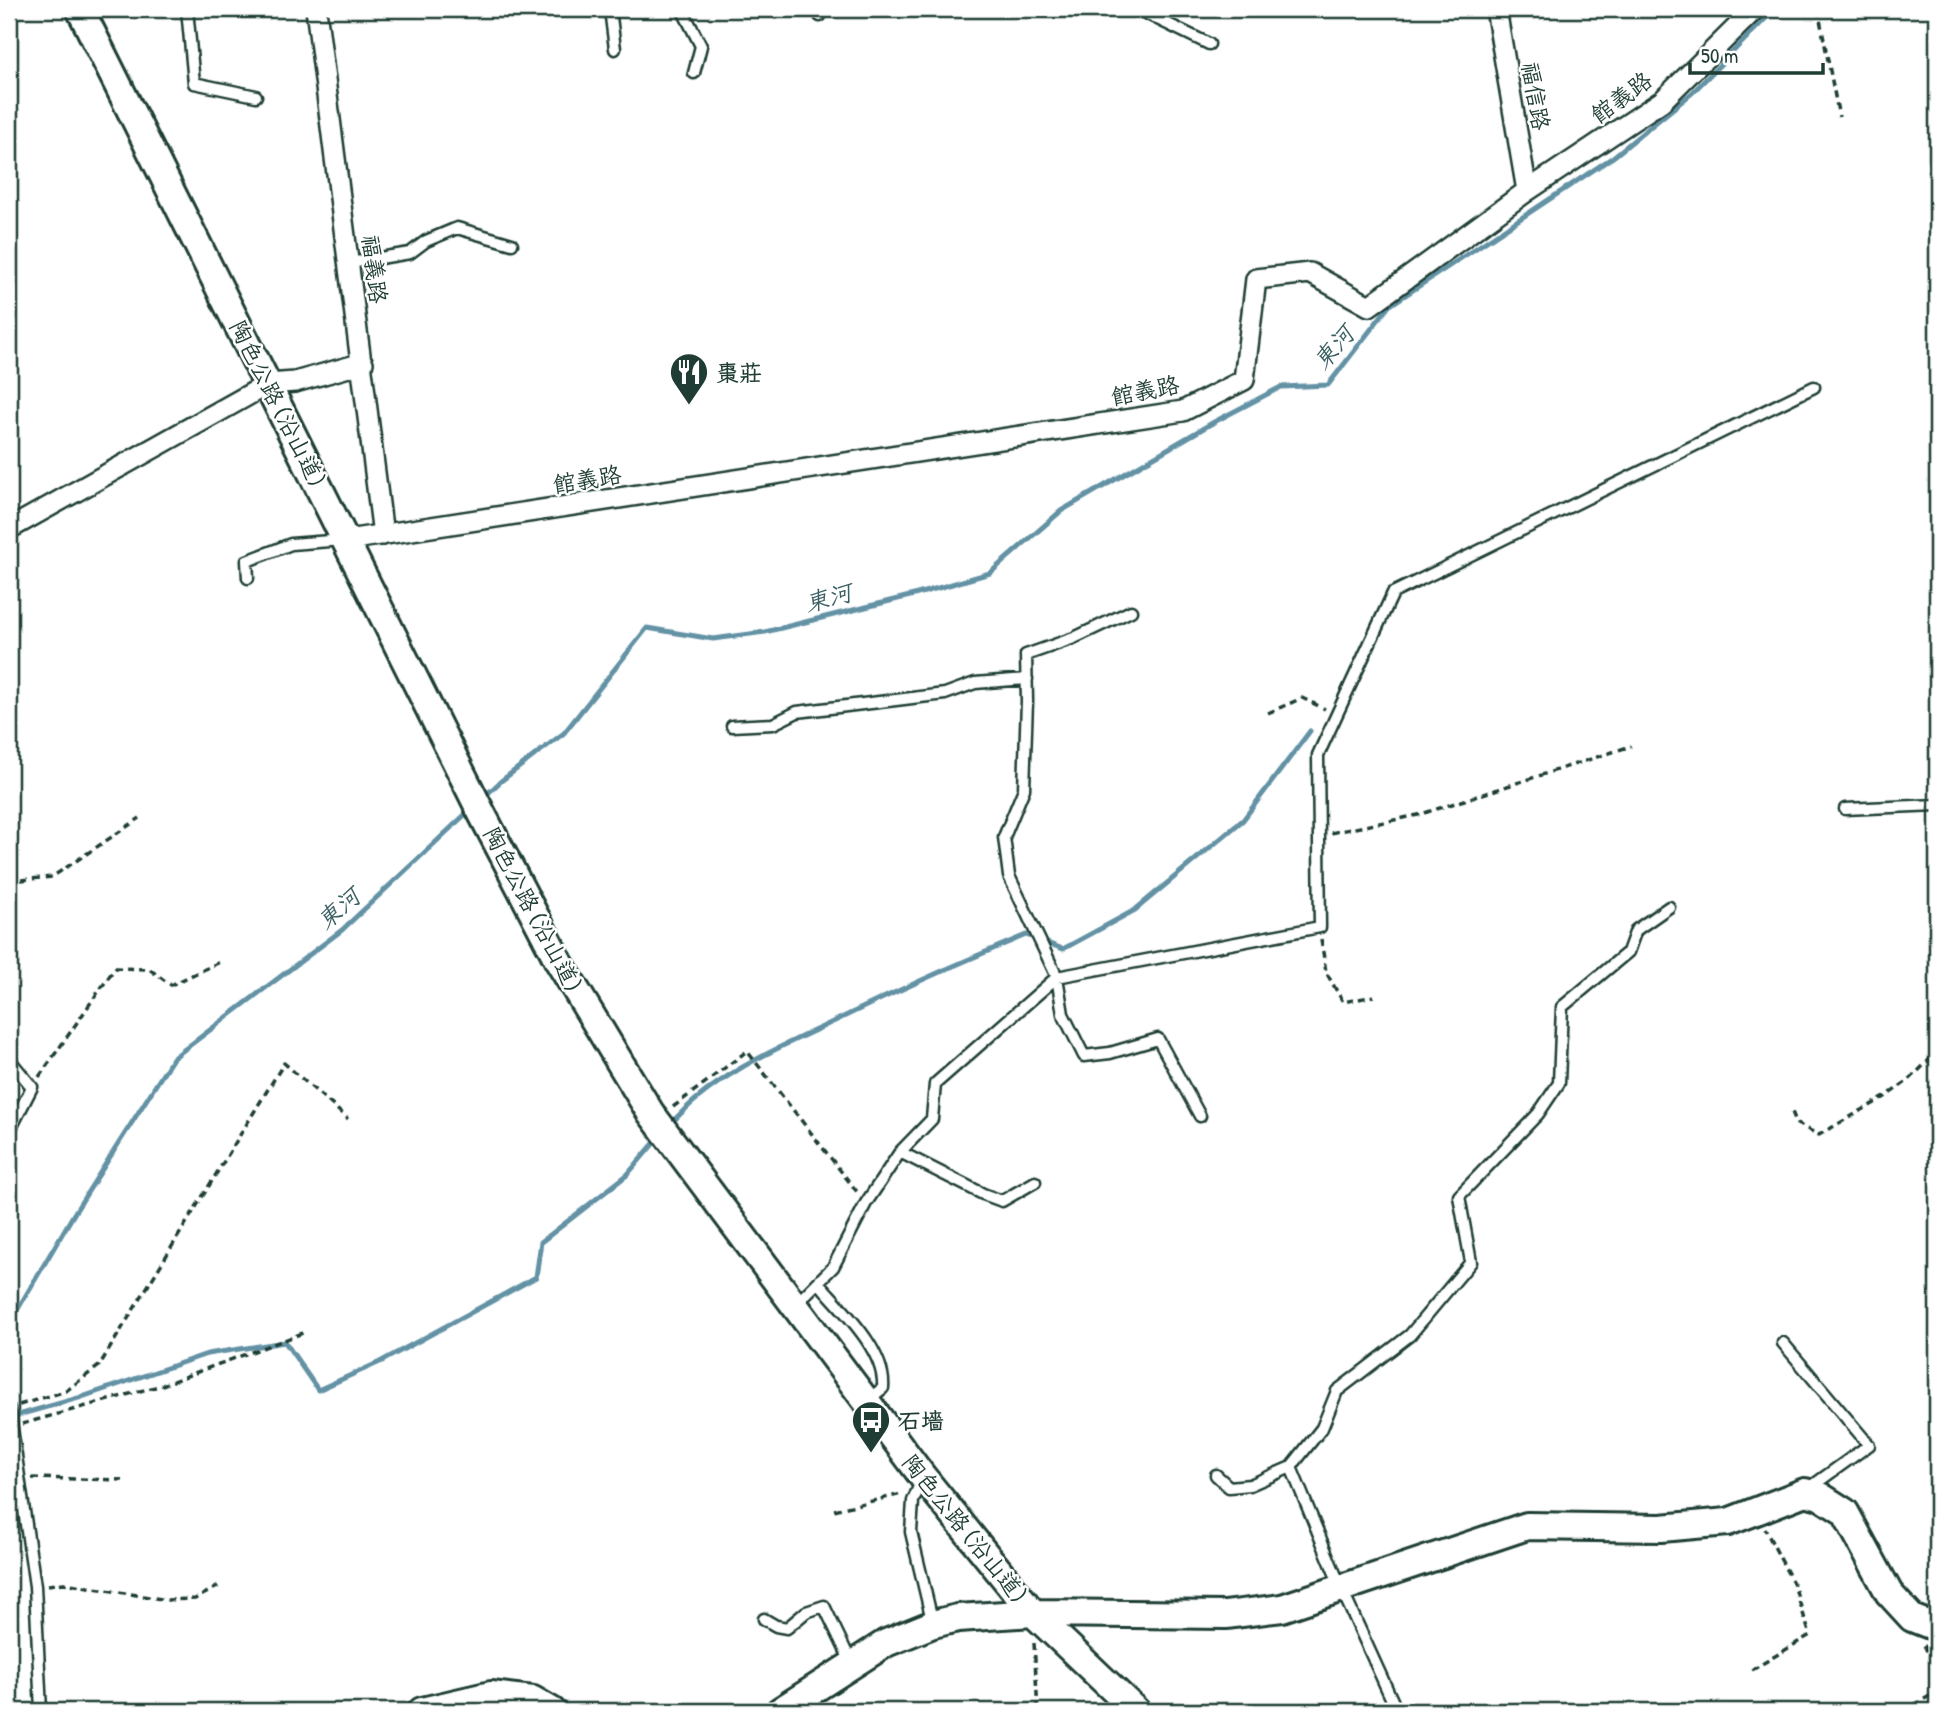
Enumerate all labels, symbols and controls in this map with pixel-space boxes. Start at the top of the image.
scale bar [1690,32,1824,76]
text: 50 m [1701,41,1738,70]
street label: 福信路 [1515,59,1557,133]
street label: 館義路 [1584,64,1658,130]
street label: 福義路 [355,233,395,305]
street label: 陶色公路 (沿山道) [223,315,333,491]
water label: 東河 [1305,315,1363,376]
restaurant icon: 棗莊 [668,351,710,406]
place label: 棗莊 [716,357,762,388]
street label: 館義路 [1108,368,1182,412]
street label: 館義路 [551,458,623,500]
water label: 東河 [801,574,859,619]
street label: 陶色公路 (沿山道) [477,821,589,997]
water label: 東河 [309,878,370,936]
bus stop icon: 石墻 [850,1399,892,1454]
place label: 石墻 [898,1405,944,1436]
street label: 陶色公路 (沿山道) [896,1447,1034,1609]

